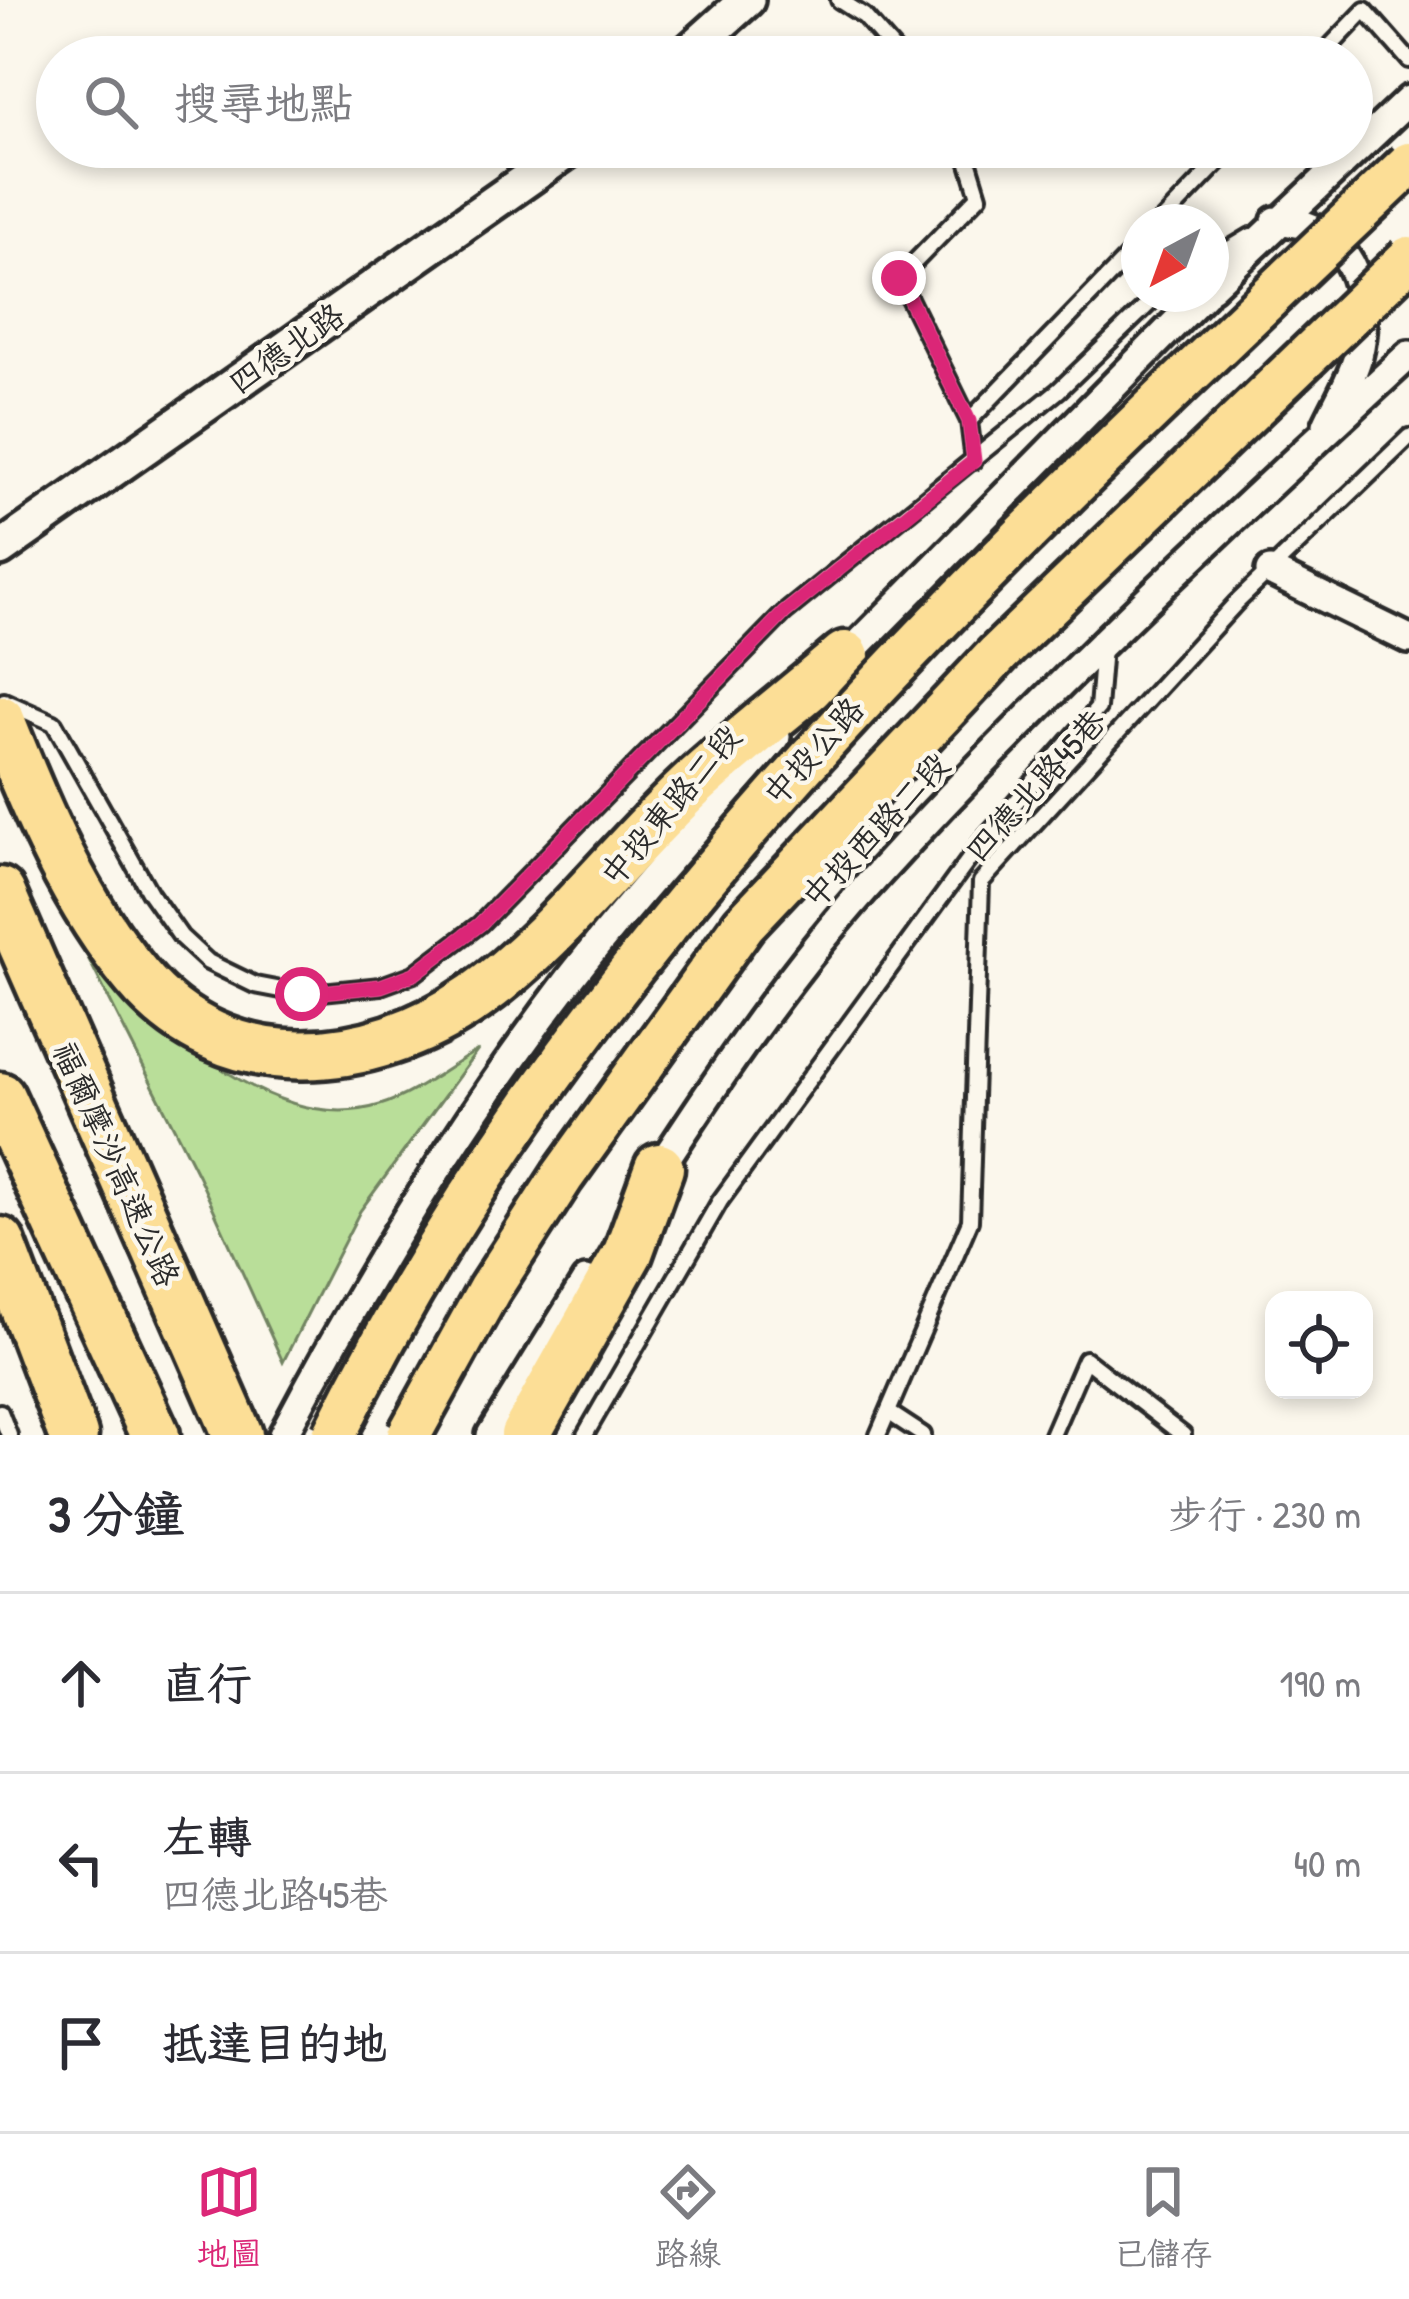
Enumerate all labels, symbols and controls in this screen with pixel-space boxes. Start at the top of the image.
search box [36,36,1373,168]
icon: search [78,69,144,135]
text: 搜尋地點 [174,72,354,133]
north arrow [1121,204,1229,312]
route end [872,251,926,305]
street label: 四德北路 [219,292,353,404]
street label: 中投公路 [752,687,874,815]
street label: 四德北路45巷 [955,699,1115,871]
street label: 中投東路二段 [590,715,750,895]
street label: 中投西路二段 [791,743,959,917]
route start [275,967,329,1021]
street label: 福爾摩沙高速公路 [43,1034,191,1294]
map controls [1265,1291,1373,1399]
button: locate [1265,1291,1373,1399]
text: 3 分鐘 [48,1479,185,1548]
text: 步行 · 230 m [1169,1487,1361,1540]
icon: ahead [48,1650,114,1716]
text: 直行 [162,1652,252,1713]
text: 190 m [1280,1656,1361,1709]
text: 左轉 [162,1806,252,1867]
icon: left [48,1830,114,1896]
text: 40 m [1293,1836,1361,1889]
text: 四德北路45巷 [162,1867,388,1920]
icon: arrive [48,2010,114,2076]
text: 抵達目的地 [162,2012,387,2073]
tab: 地圖 [196,2159,262,2275]
tab: 路線 [655,2159,721,2275]
tab: 已儲存 [1114,2159,1213,2275]

